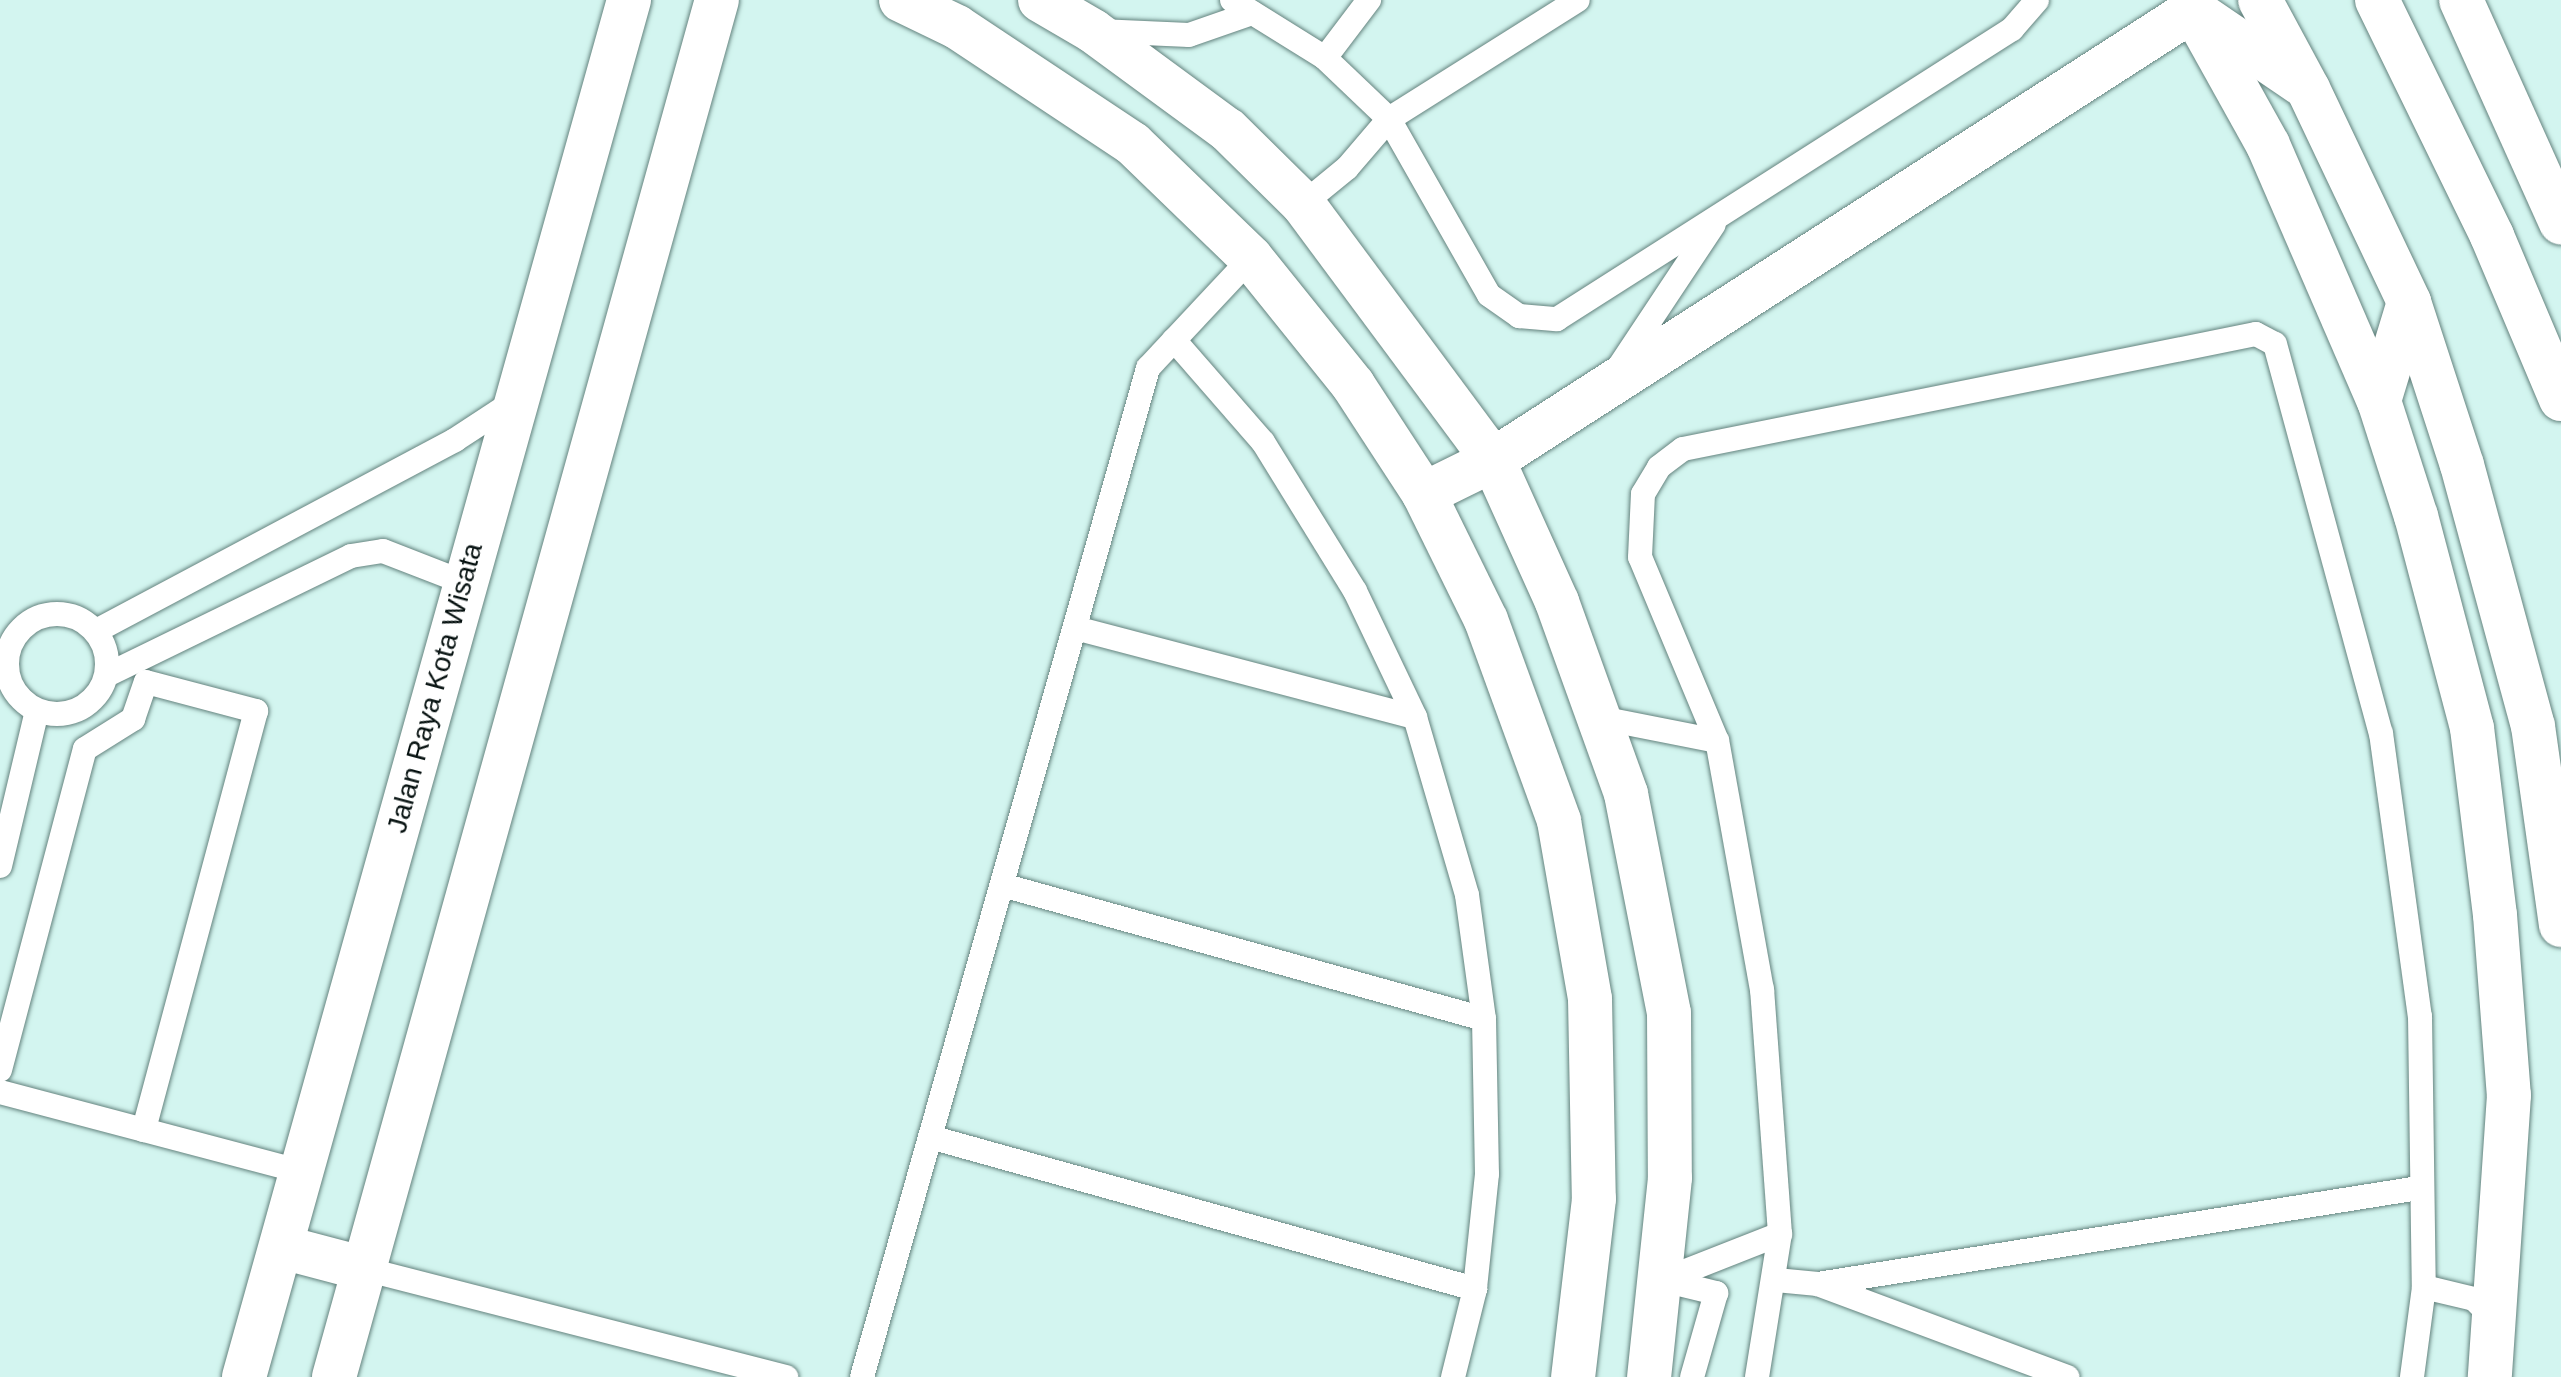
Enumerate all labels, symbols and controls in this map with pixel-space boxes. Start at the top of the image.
street label: Jalan Raya Kota Wisata [380,539,490,837]

